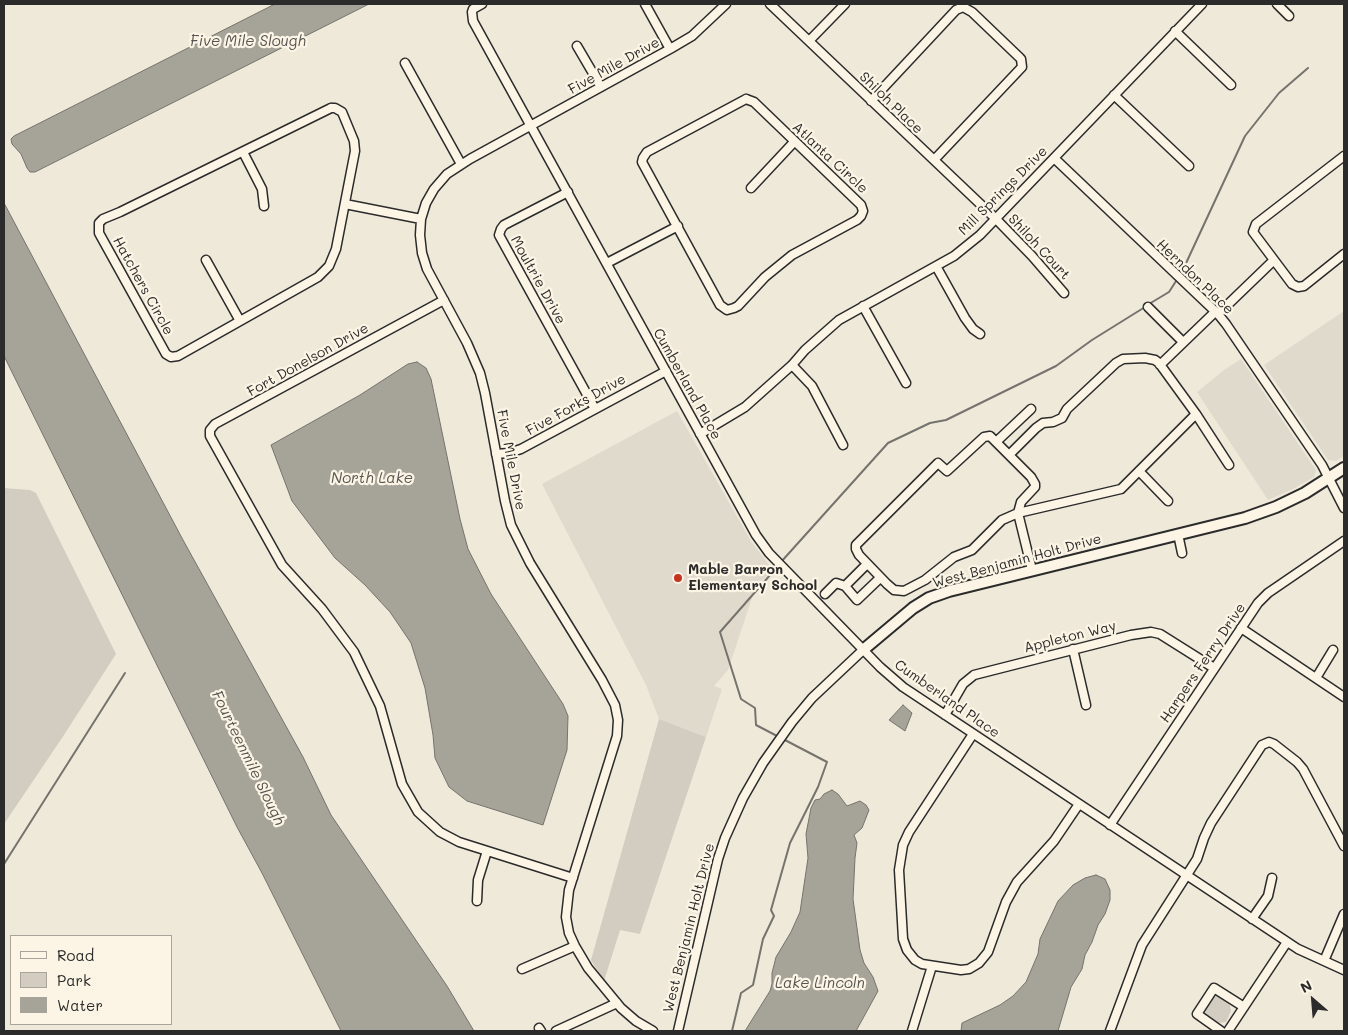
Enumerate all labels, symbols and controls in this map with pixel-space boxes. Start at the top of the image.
water label: Five Mile Slough [190,32,306,50]
street label: Five Mile Drive [565,34,663,98]
street label: Shiloh Place [856,68,926,138]
street label: Atlanta Circle [789,119,871,197]
street label: Mill Springs Drive [955,143,1051,239]
street label: Shiloh Court [1004,211,1074,283]
street label: Moultrie Drive [507,233,569,327]
street label: Hatchers Circle [109,234,177,338]
street label: Herndon Place [1153,236,1237,318]
street label: Fort Donelson Drive [244,320,372,400]
street label: Cumberland Place [649,326,725,442]
street label: Five Forks Drive [523,371,629,439]
street label: Five Mile Drive [493,408,529,512]
water label: North Lake [331,469,413,487]
street label: West Benjamin Holt Drive [931,530,1103,592]
place label: Mable Barron Elementary School [688,562,817,594]
marker: Mable Barron Elementary School [672,572,684,584]
street label: Harpers Ferry Drive [1157,600,1249,726]
street label: Appleton Way [1022,617,1118,657]
street label: Cumberland Place [891,656,1003,742]
water label: Fourteenmile Slough [208,688,288,828]
street label: West Benjamin Holt Drive [660,842,718,1014]
legend [10,935,172,1025]
text: Road [57,945,94,965]
text: Park [57,970,91,990]
water label: Lake Lincoln [775,974,865,992]
north arrow [1288,975,1338,1025]
text: N [1297,975,1315,997]
text: Water [57,995,103,1015]

